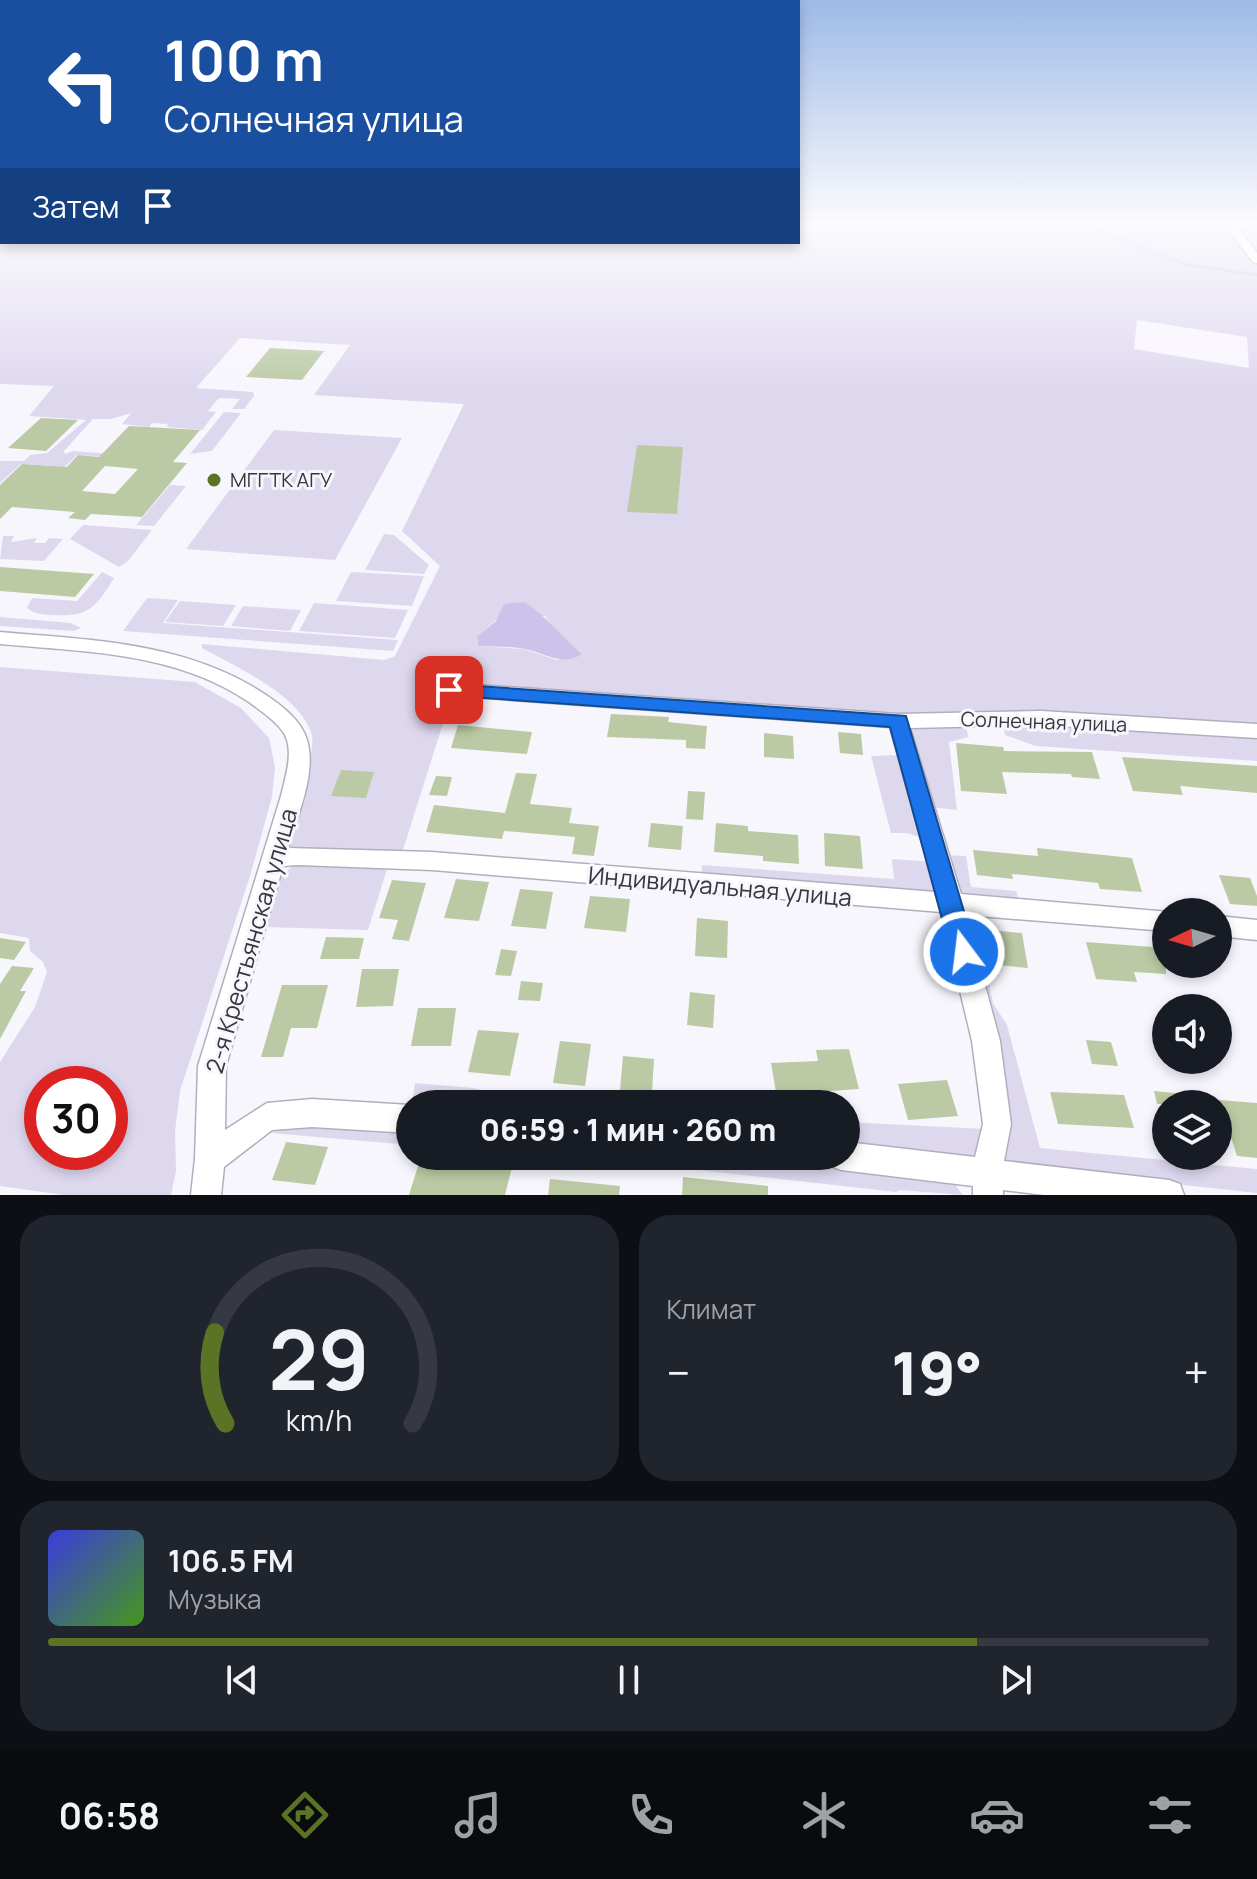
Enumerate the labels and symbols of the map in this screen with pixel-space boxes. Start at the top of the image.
place label: МГГТК АГУ [230,466,333,493]
marker: МГГТК АГУ [205,471,223,489]
pin [415,656,483,724]
street label: Солнечная улица [960,705,1128,738]
street label: 2-я Крестьянская улица [197,804,304,1077]
street label: Индивидуальная улица [587,858,853,913]
north arrow [1152,898,1232,978]
position arrow [922,910,1006,994]
speed limit sign: 30 [24,1066,128,1170]

